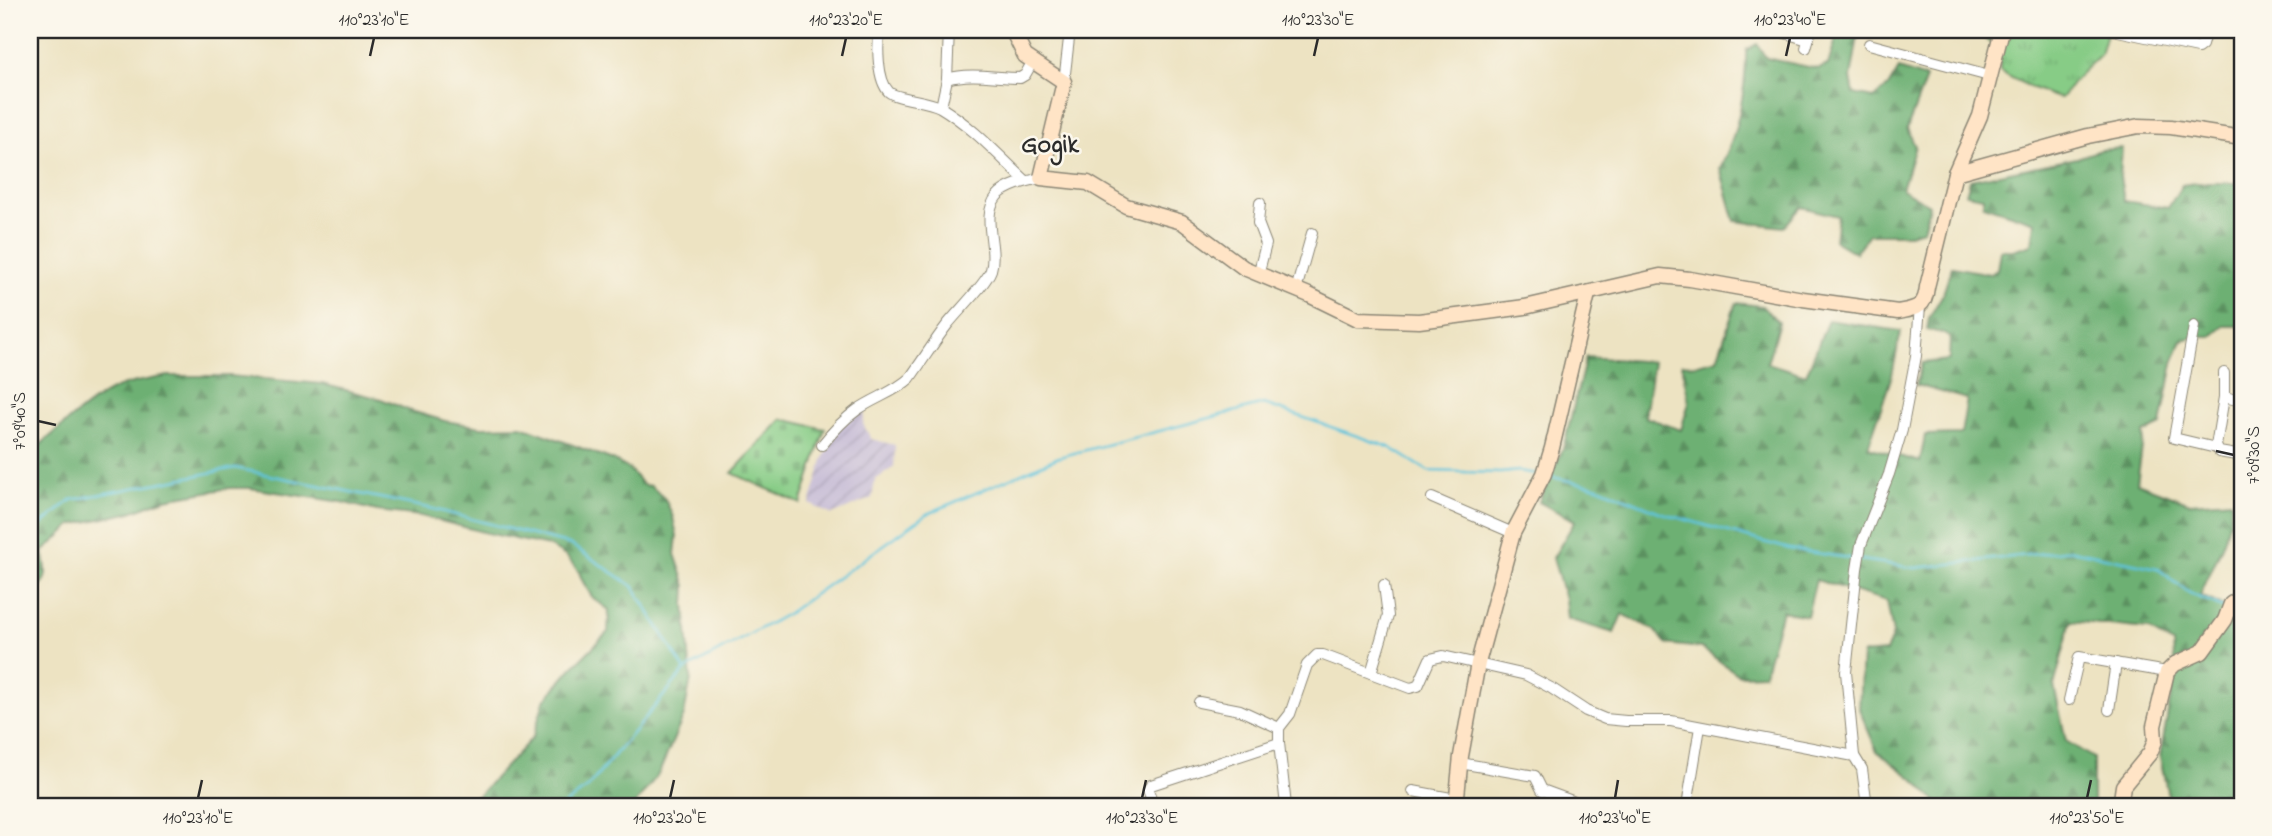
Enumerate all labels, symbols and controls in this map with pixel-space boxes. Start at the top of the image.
text: 110°23'10"E [339,8,410,34]
text: 110°23'20"E [809,8,883,34]
text: 110°23'30"E [1282,8,1354,34]
text: 110°23'40"E [1754,8,1826,34]
district label: Gogik [1021,127,1079,166]
text: 7°09'40"S [8,392,34,450]
text: 7°09'30"S [2242,426,2268,484]
text: 110°23'10"E [163,806,234,832]
text: 110°23'20"E [633,806,707,832]
text: 110°23'30"E [1106,806,1178,832]
text: 110°23'40"E [1579,806,1651,832]
text: 110°23'50"E [2049,806,2125,832]

